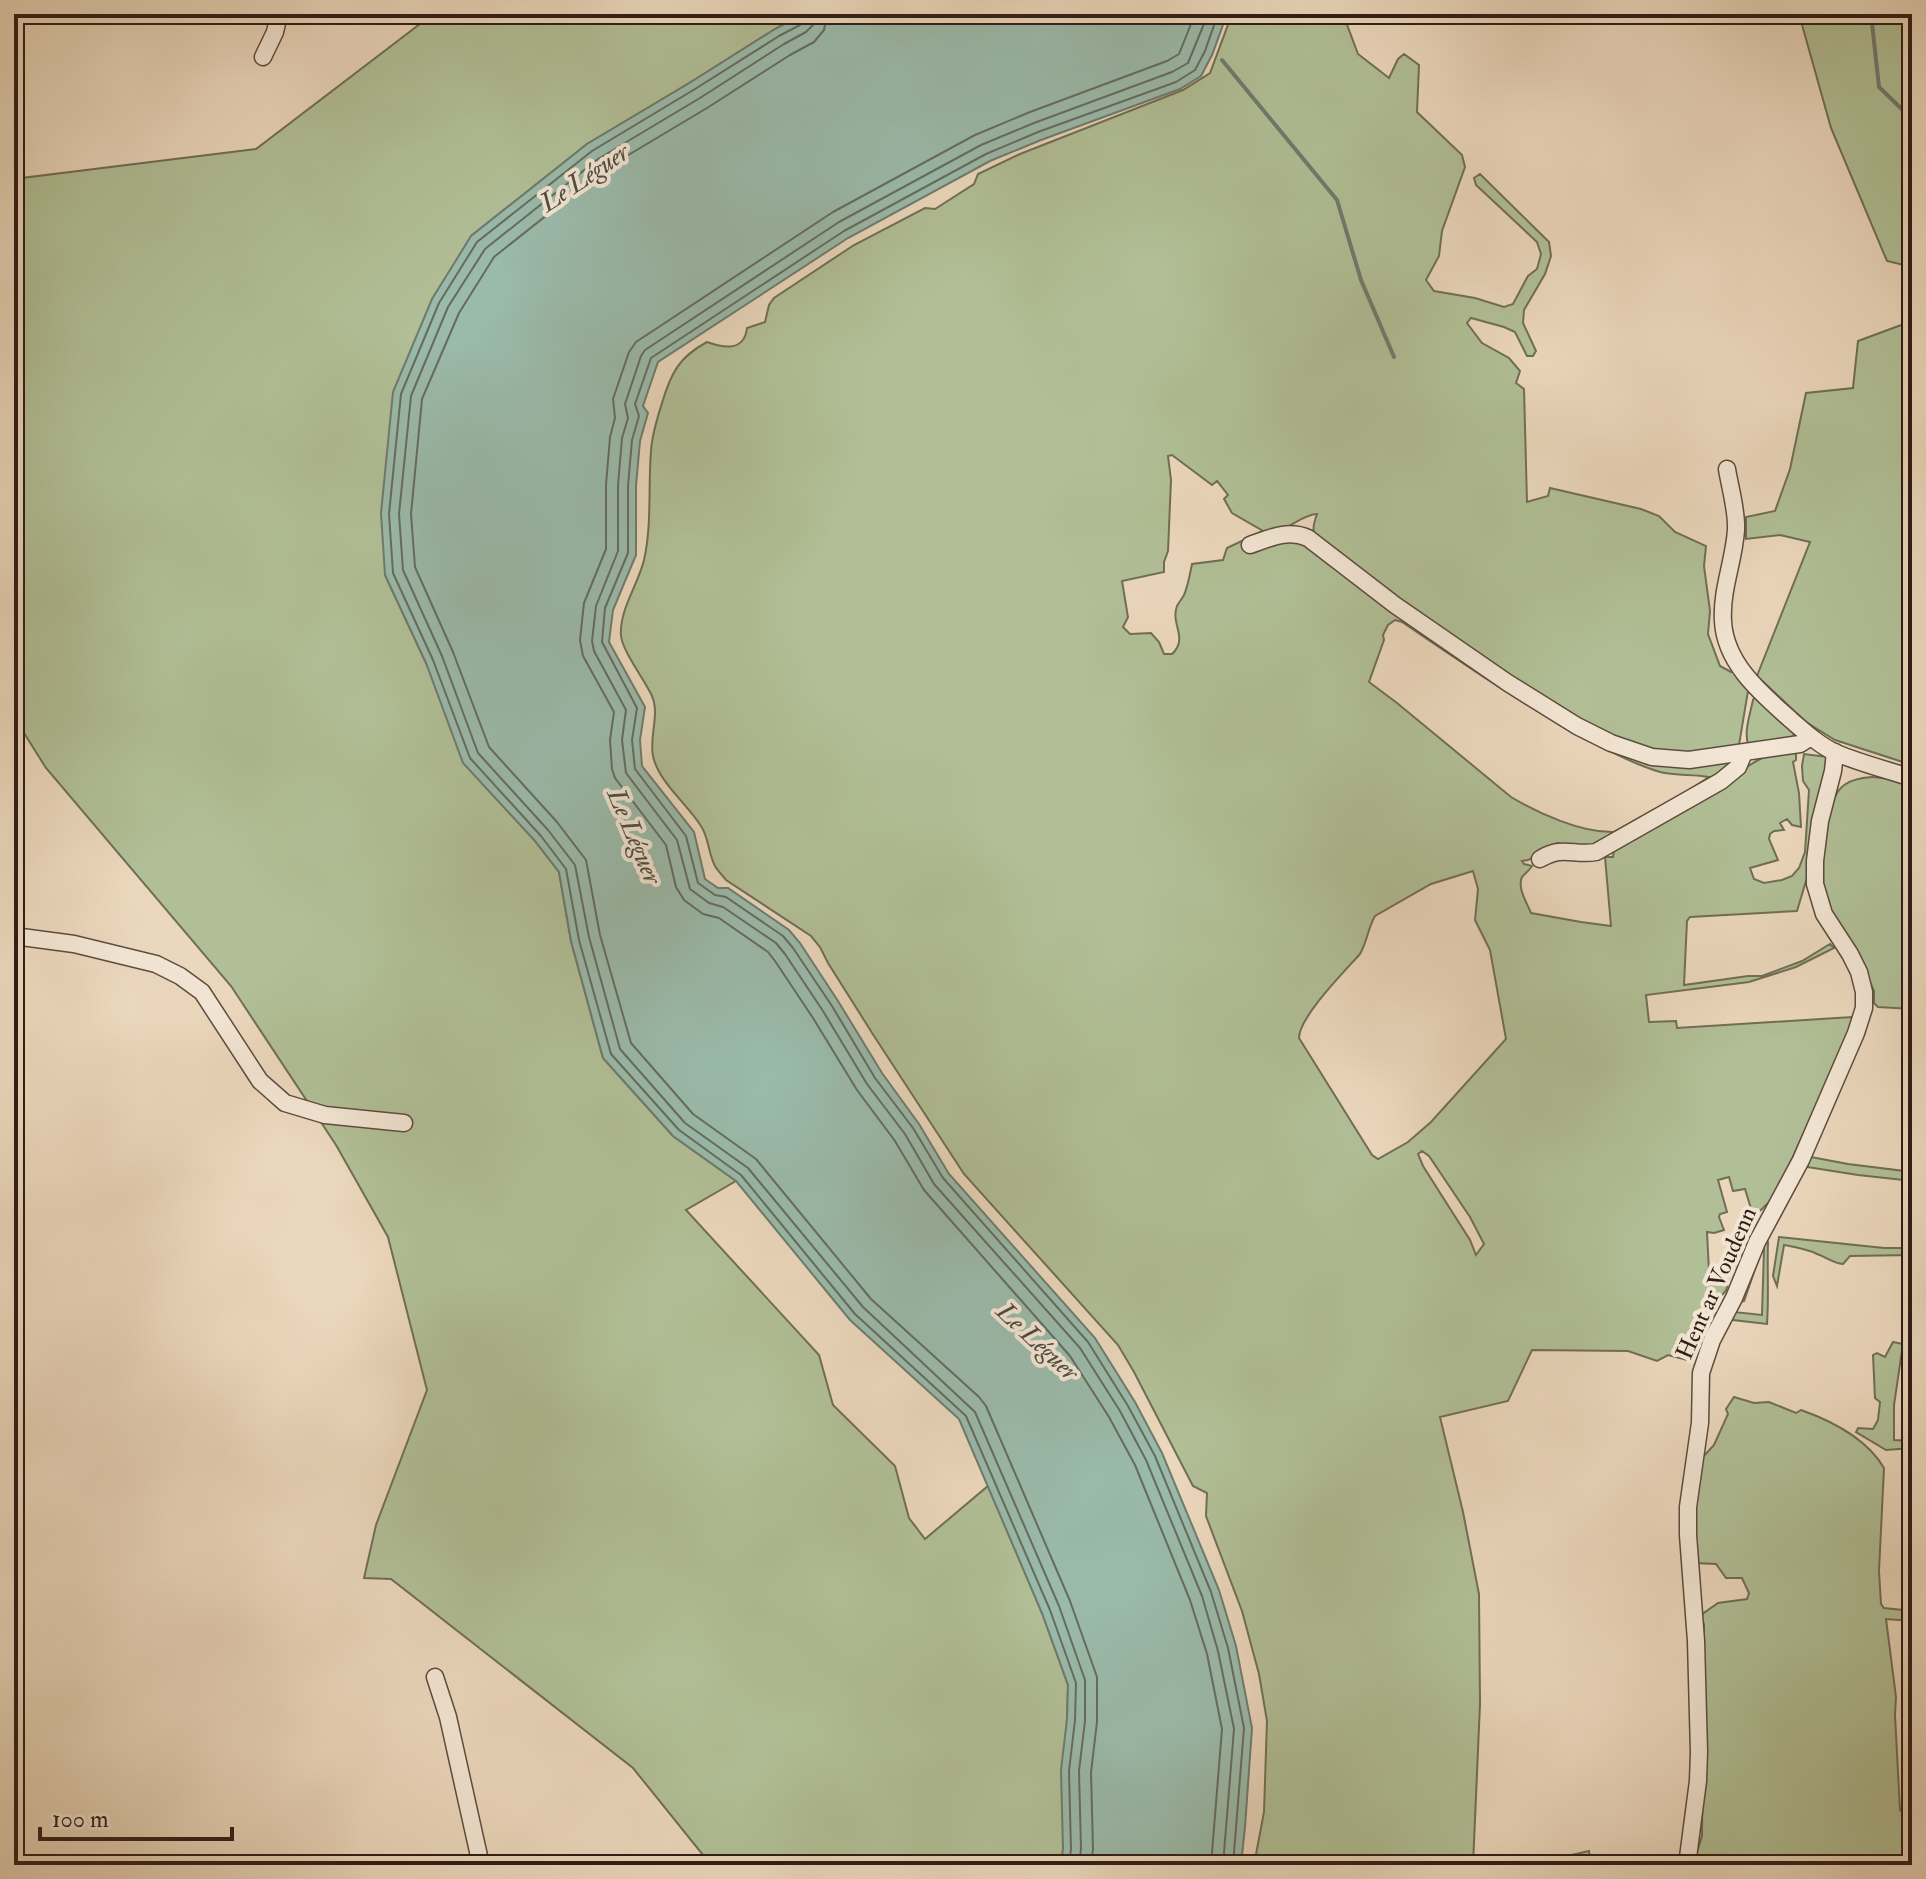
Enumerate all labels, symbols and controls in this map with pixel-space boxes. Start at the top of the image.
water label: Le Léguer [533,136,636,220]
water label: Le Léguer [599,783,669,890]
street label: Hent ar Voudenn [1669,1202,1764,1364]
water label: Le Léguer [989,1295,1086,1389]
scale bar [40,1791,232,1841]
text: 100 m [52,1804,109,1835]

